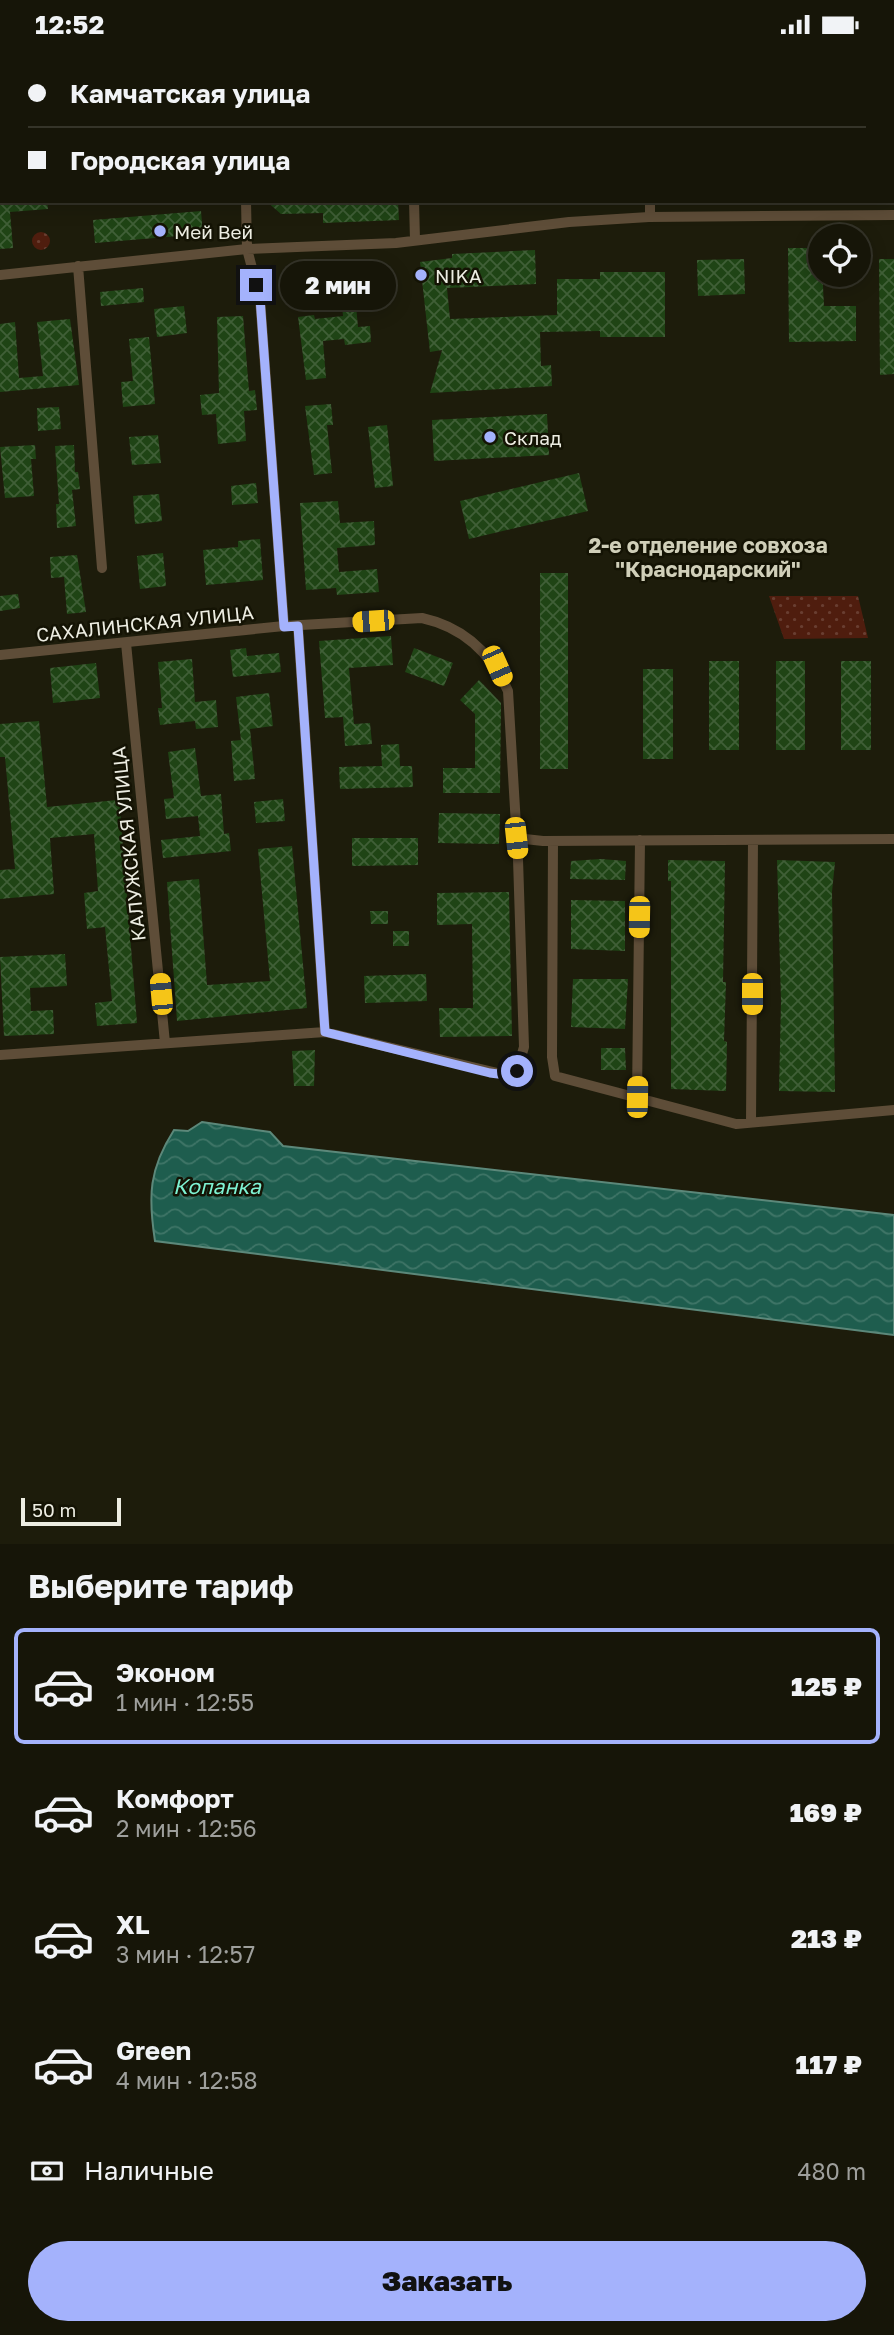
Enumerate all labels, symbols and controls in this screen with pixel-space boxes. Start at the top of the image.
text: 12:52 [35,9,104,40]
text: Камчатская улица [70,78,310,109]
text: Городская улица [70,145,290,176]
place label: Мей Вей [174,220,253,243]
marker: Мей Вей [152,223,168,239]
map controls [808,224,871,287]
button: locate [808,224,871,287]
callout: 2 мин [280,261,396,309]
place label: NIKA [435,264,482,287]
marker: NIKA [413,267,429,283]
route end [240,269,272,301]
text: 2 мин [305,271,371,299]
place label: Склад [504,426,562,449]
marker: Склад [482,429,498,445]
district label: 2-е отделение совхоза "Краснодарский" [588,532,828,582]
street label: САХАЛИНСКАЯ УЛИЦА [35,600,255,646]
car [352,609,395,633]
car [479,643,516,689]
street label: КАЛУЖСКАЯ УЛИЦА [106,745,150,943]
car [504,816,529,860]
car [629,896,650,938]
car [149,972,174,1016]
car [742,973,763,1015]
route start [501,1055,533,1087]
car [627,1076,648,1118]
water label: Копанка [173,1173,262,1199]
scale bar [21,1495,121,1527]
text: 50 m [32,1498,76,1521]
text: Выберите тариф [28,1567,294,1605]
icon: car [32,1655,95,1718]
text: Эконом [116,1657,215,1688]
text: 125 ₽ [791,1671,862,1702]
text: 1 мин · 12:55 [116,1688,254,1716]
icon: car [32,1781,95,1844]
text: Комфорт [116,1783,234,1814]
text: 169 ₽ [790,1797,862,1828]
text: 2 мин · 12:56 [116,1814,257,1842]
icon: car [32,1907,95,1970]
text: XL [116,1909,150,1940]
text: 213 ₽ [791,1923,862,1954]
text: 3 мин · 12:57 [116,1940,255,1968]
icon: car [32,2033,95,2096]
text: Green [116,2035,191,2066]
text: 117 ₽ [795,2049,862,2080]
text: 4 мин · 12:58 [116,2066,258,2094]
icon: cash [28,2152,66,2190]
text: Наличные [84,2155,214,2186]
text: 480 m [798,2157,866,2185]
button: Заказать [28,2241,866,2321]

